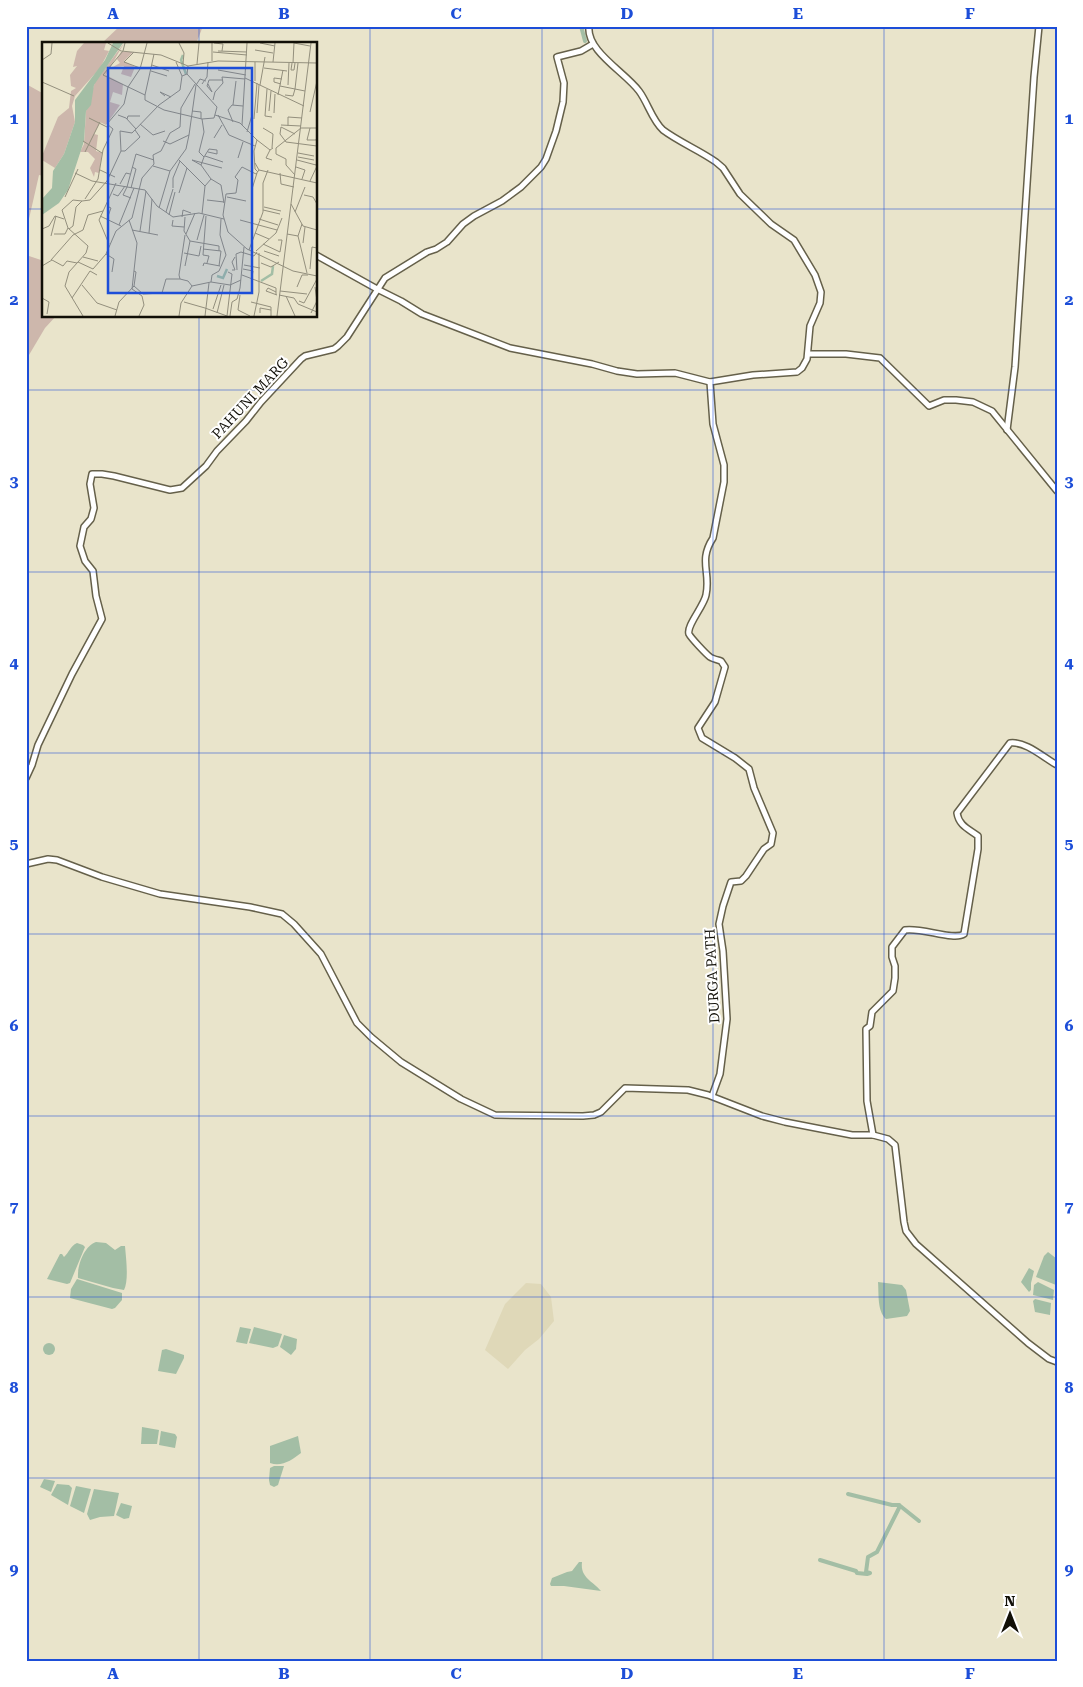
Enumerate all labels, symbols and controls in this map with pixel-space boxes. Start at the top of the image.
text: A [107,4,119,23]
text: B [278,4,290,23]
text: C [450,4,462,23]
text: D [621,4,634,23]
text: E [793,4,803,23]
text: F [965,4,975,23]
inset map [42,42,318,318]
text: 1 [10,109,19,128]
text: 1 [1065,109,1074,128]
text: 2 [10,290,19,309]
text: 2 [1065,290,1074,309]
street label: PAHUNI MARG [208,354,292,442]
text: 3 [10,472,19,491]
text: 3 [1065,472,1074,491]
text: 4 [10,653,19,672]
text: 4 [1065,653,1074,672]
text: 5 [10,834,19,853]
text: 5 [1065,834,1074,853]
street label: DURGA PATH [702,928,722,1024]
text: 6 [10,1016,19,1035]
text: 6 [1065,1016,1074,1035]
text: 7 [10,1197,19,1216]
text: 7 [1065,1197,1074,1216]
text: 8 [10,1378,19,1397]
text: 8 [1065,1378,1074,1397]
text: 9 [10,1560,19,1579]
text: 9 [1065,1560,1074,1579]
north arrow [986,1590,1036,1640]
text: N [1005,1593,1016,1609]
text: A [107,1664,119,1683]
text: B [278,1664,290,1683]
text: C [450,1664,462,1683]
text: D [621,1664,634,1683]
text: E [793,1664,803,1683]
text: F [965,1664,975,1683]

